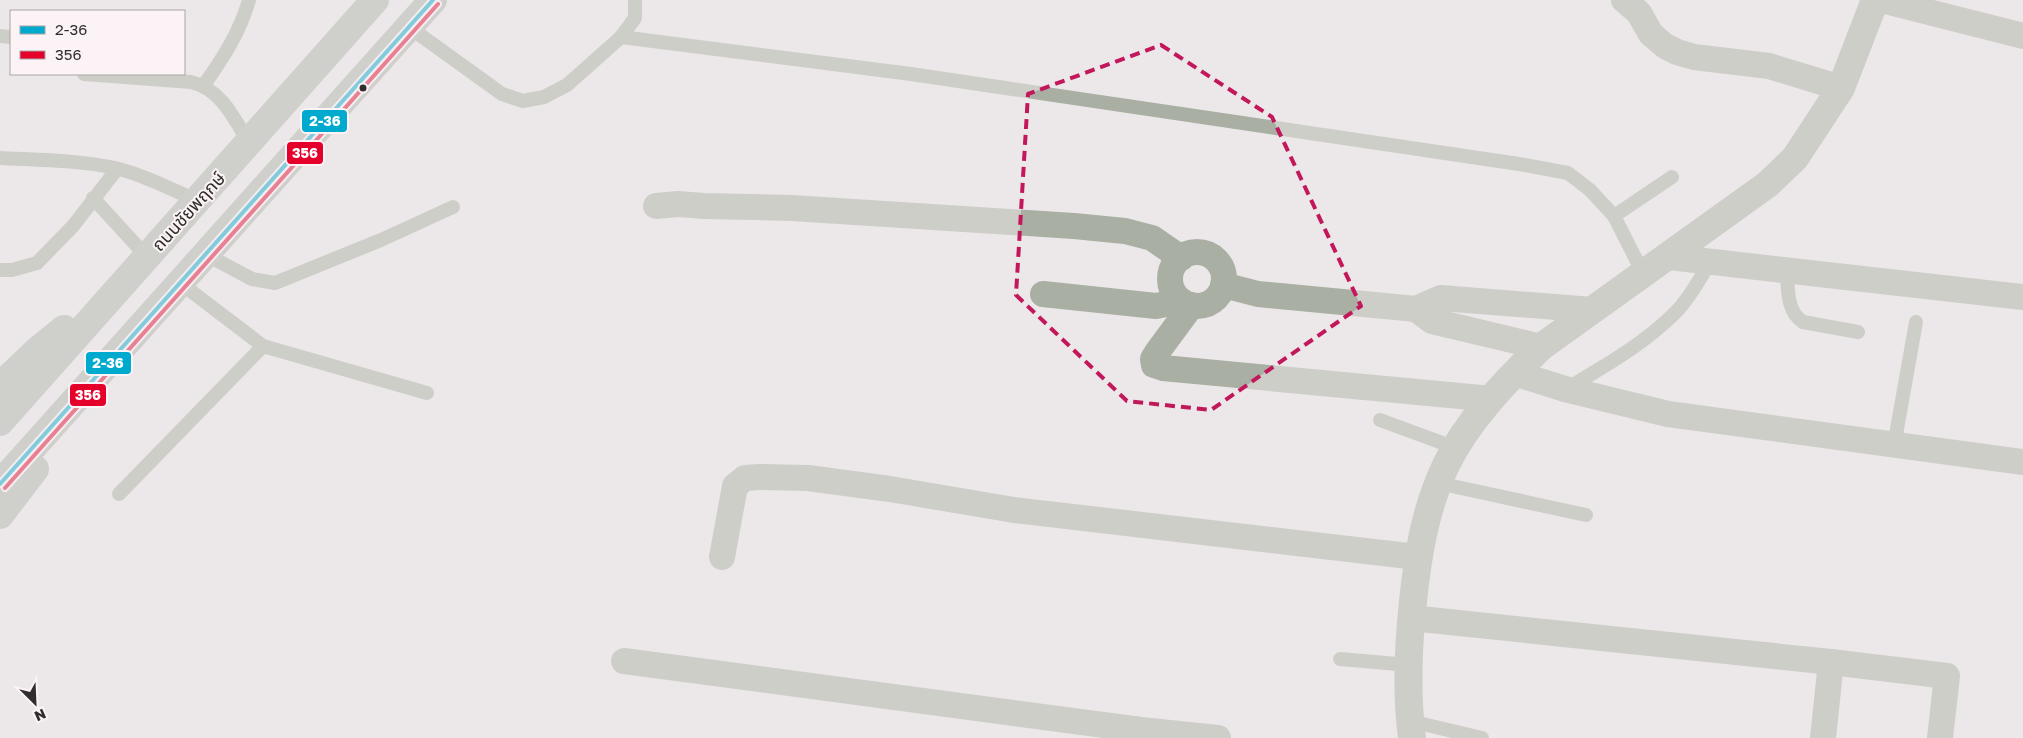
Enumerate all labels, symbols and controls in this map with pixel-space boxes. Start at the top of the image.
legend [10,10,185,75]
text: 2-36 [55,20,87,38]
text: 356 [55,45,82,63]
unlabelled marker [358,83,368,93]
line badge: 2-36 [301,109,348,133]
text: 2-36 [309,112,341,129]
line badge: 356 [286,141,324,165]
text: 356 [292,144,318,161]
street label: ถนนชัยพฤกษ์ [147,167,229,255]
line badge: 2-36 [85,351,132,375]
text: 2-36 [92,354,124,371]
line badge: 356 [69,383,107,407]
text: 356 [75,386,101,403]
north arrow [10,678,60,728]
text: N [32,705,49,725]

